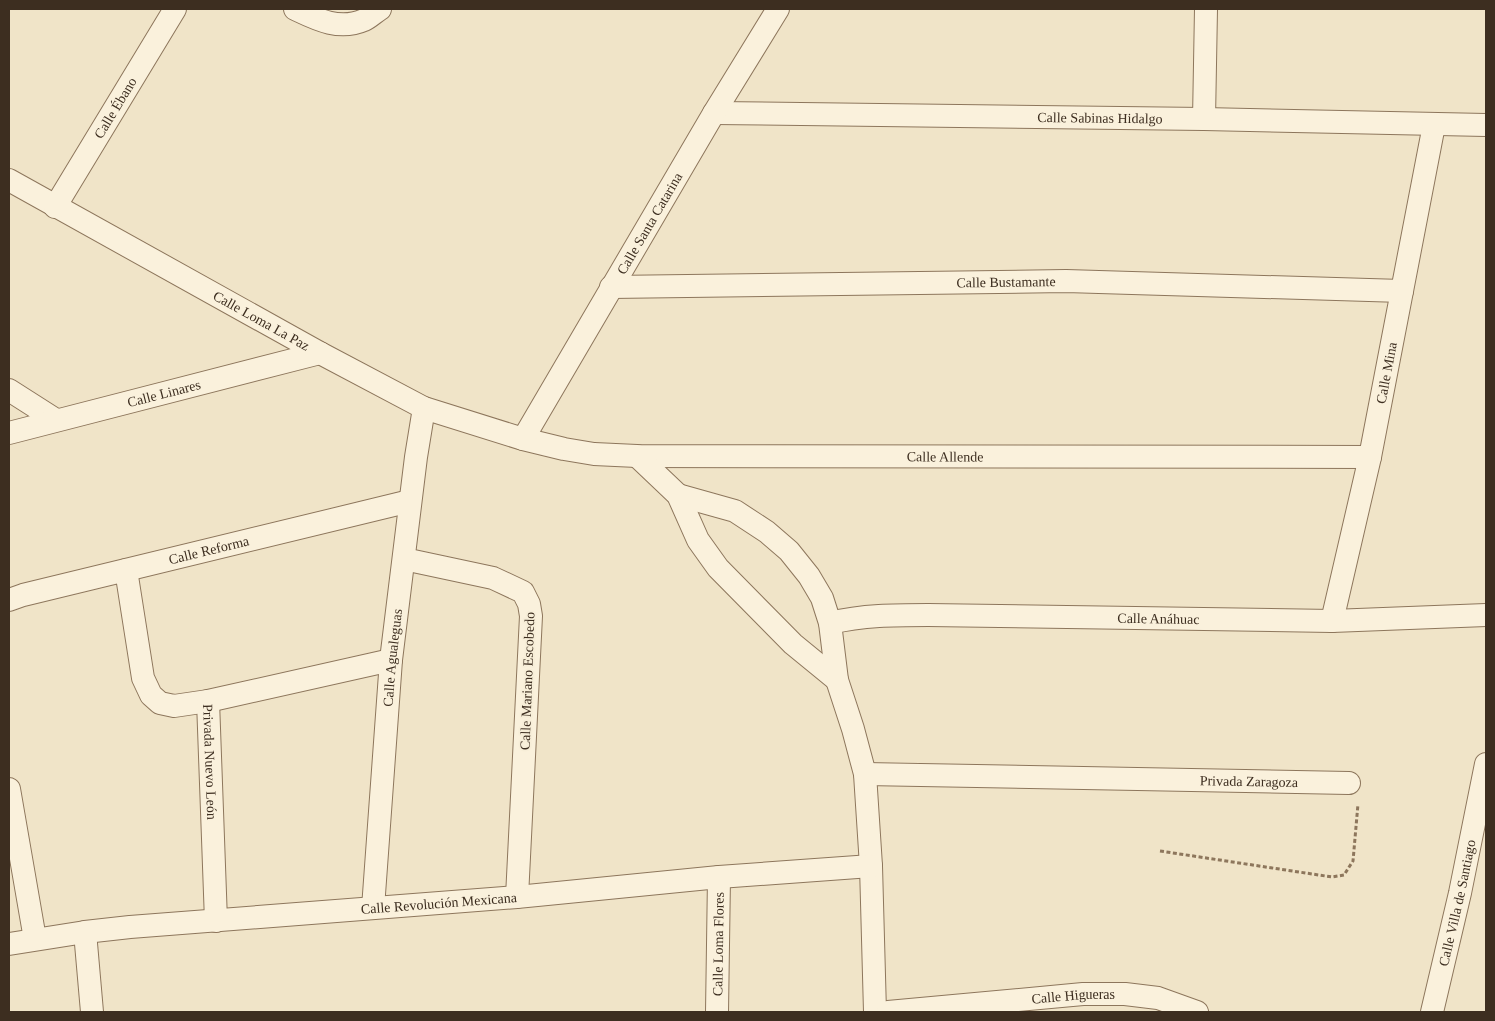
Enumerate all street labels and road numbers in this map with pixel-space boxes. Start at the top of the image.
street label: Calle Ébano [91,75,140,141]
street label: Calle Sabinas Hidalgo [1037,110,1163,126]
street label: Calle Santa Catarina [614,169,686,277]
street label: Calle Bustamante [956,274,1056,290]
street label: Calle Loma La Paz [211,288,312,354]
street label: Calle Mina [1373,340,1400,405]
street label: Calle Linares [126,377,202,410]
street label: Calle Allende [907,449,983,464]
street label: Calle Reforma [167,533,251,567]
street label: Calle Agualeguas [381,608,405,707]
street label: Calle Anáhuac [1117,611,1200,627]
street label: Calle Mariano Escobedo [518,612,537,750]
street label: Privada Nuevo León [200,704,219,820]
street label: Privada Zaragoza [1200,773,1299,790]
street label: Calle Villa de Santiago [1436,838,1479,968]
street label: Calle Revolución Mexicana [360,890,518,917]
street label: Calle Loma Flores [710,892,727,996]
street label: Calle Higueras [1031,987,1115,1007]

